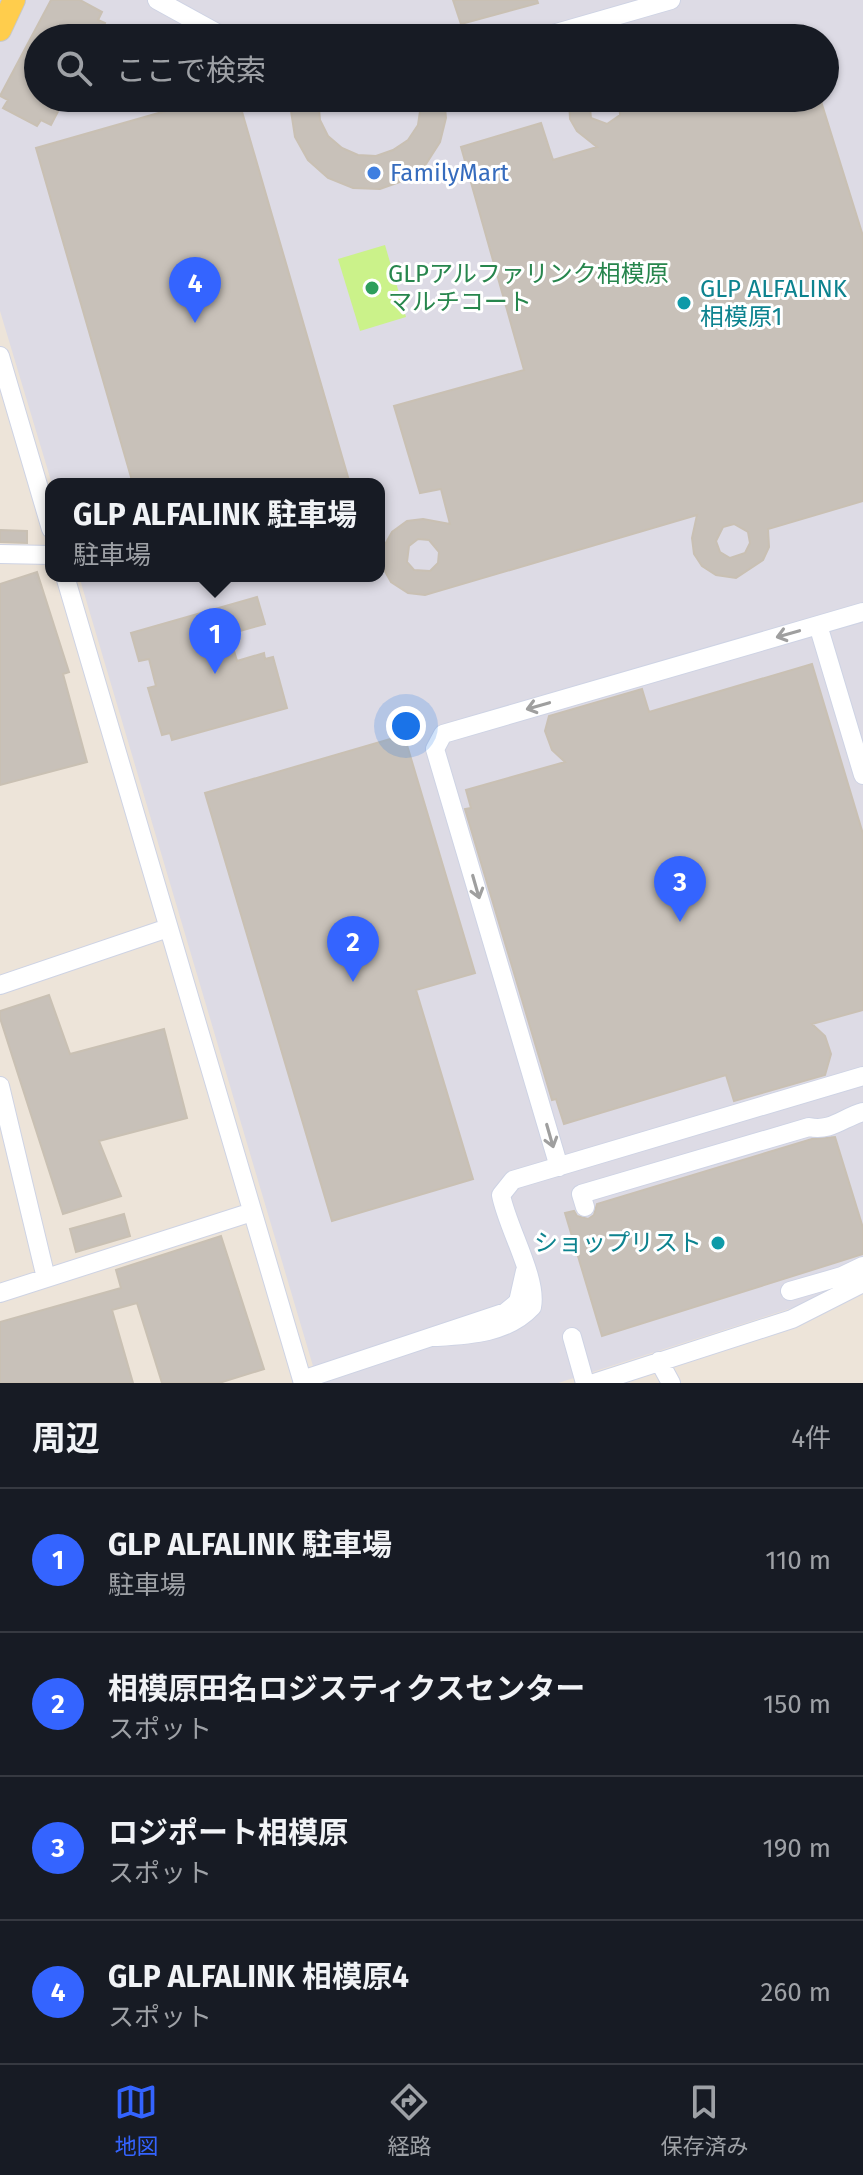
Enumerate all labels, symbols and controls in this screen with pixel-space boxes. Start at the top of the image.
search box [24,24,839,112]
icon: search [52,46,96,90]
text: ここで検索 [116,53,266,89]
place label: FamilyMart [390,159,509,187]
marker: FamilyMart [365,164,383,182]
pin: 4 [169,257,221,323]
place label: GLPアルファリンク相模原 マルチコート [388,260,669,316]
place label: GLP ALFALINK 相模原1 [700,275,848,331]
marker: GLPアルファリンク相模原 マルチコート [363,279,381,297]
marker: GLP ALFALINK 相模原1 [675,294,693,312]
popup [45,478,385,582]
text: GLP ALFALINK 駐車場 [73,497,357,533]
text: 駐車場 [73,540,151,571]
pin: 1 [189,608,241,674]
one-way arrow [776,627,802,642]
one-way arrow [526,699,552,714]
your location [386,706,426,746]
pin: 3 [654,856,706,922]
one-way arrow [469,873,484,899]
pin: 2 [327,916,379,982]
one-way arrow [543,1123,558,1149]
place label: ショップリスト [534,1229,702,1257]
marker: ショップリスト [709,1234,727,1252]
text: 周辺 [32,1418,100,1459]
text: 4件 [791,1423,831,1454]
text: GLP ALFALINK 駐車場 [108,1527,392,1563]
text: 1 [52,1545,64,1576]
text: 110 m [765,1545,831,1576]
text: 駐車場 [108,1570,186,1601]
text: 相模原田名ロジスティクスセンター [108,1671,585,1707]
text: 2 [51,1689,65,1720]
text: 150 m [763,1689,831,1720]
text: スポット [108,1714,212,1745]
text: ロジポート相模原 [108,1815,348,1851]
text: 3 [51,1833,65,1864]
text: 190 m [762,1833,831,1864]
text: スポット [108,1858,212,1889]
text: GLP ALFALINK 相模原4 [108,1959,409,1995]
text: 4 [51,1977,65,2008]
text: 260 m [761,1977,831,2008]
text: スポット [108,2002,212,2033]
tab: 地図 [114,2080,159,2160]
tab: 経路 [387,2080,432,2160]
tab: 保存済み [660,2080,749,2160]

